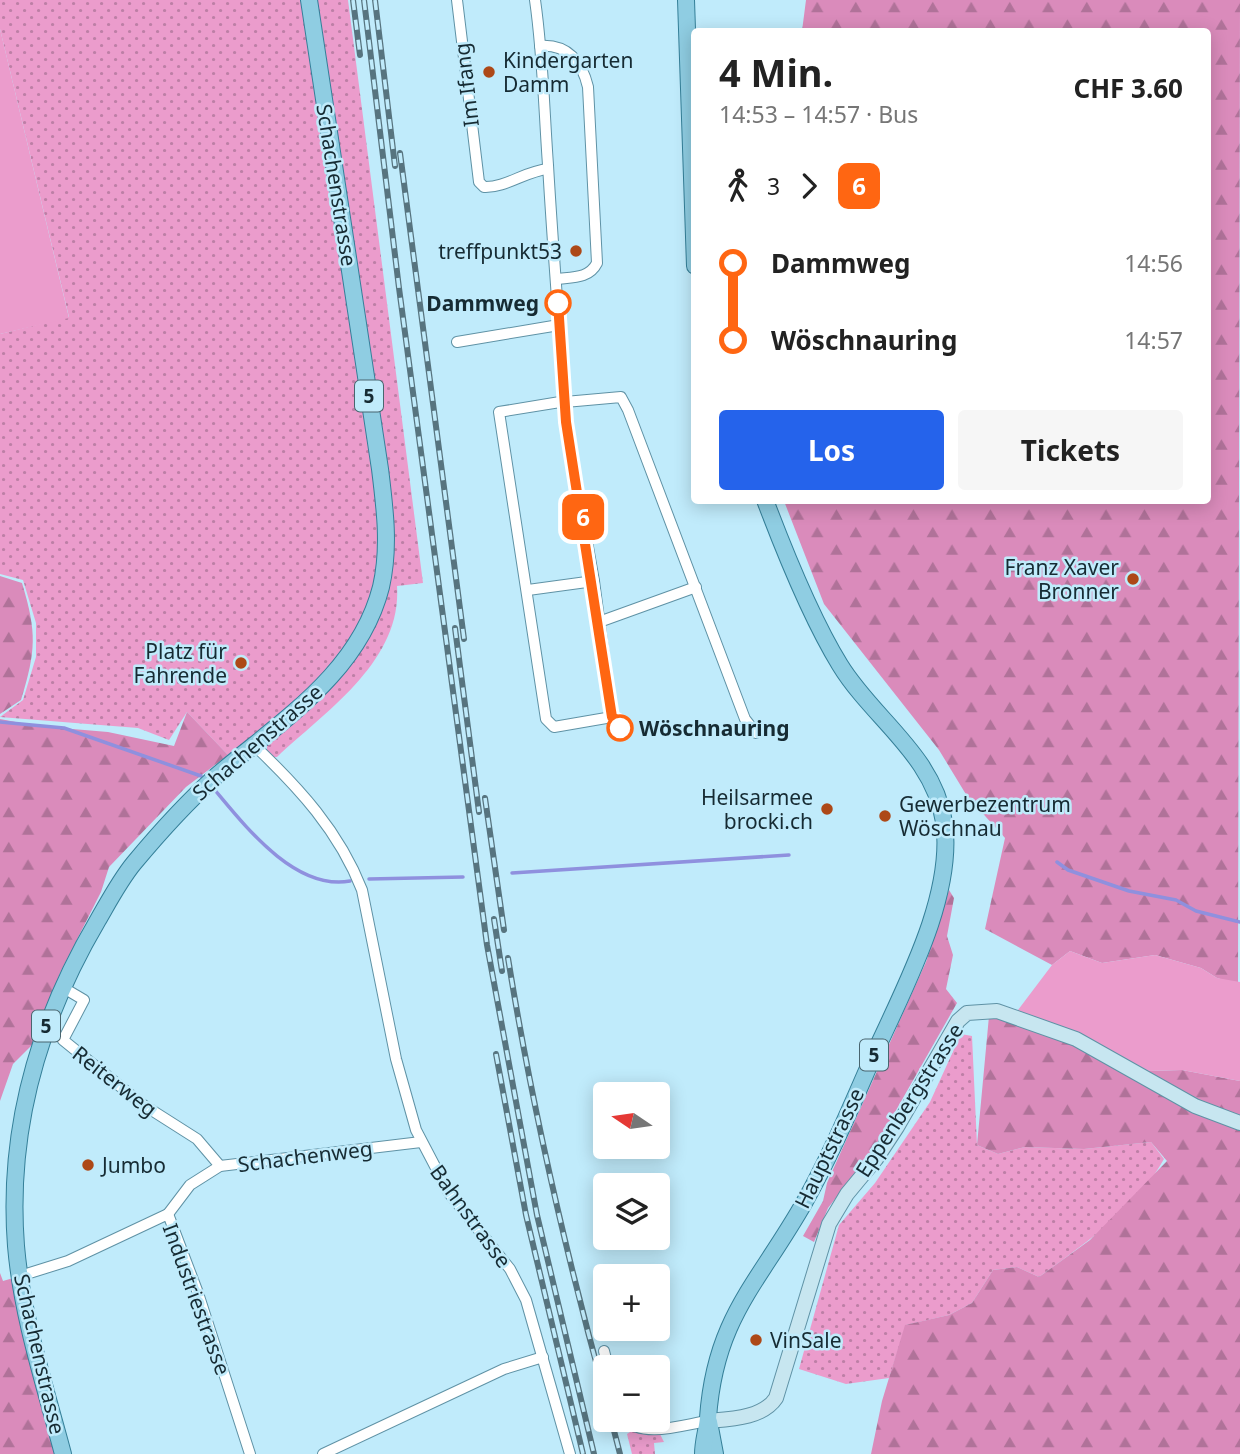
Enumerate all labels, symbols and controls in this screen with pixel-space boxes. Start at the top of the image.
street label: Im Ifang [447,41,485,129]
place label: Kindergarten Damm [503,46,633,98]
text: 4 Min. [719,46,833,98]
marker: Kindergarten Damm [481,64,497,80]
text: CHF 3.60 [1073,70,1183,106]
text: 14:53 – 14:57 · Bus [719,98,918,130]
street label: Schachenstrasse [310,102,364,268]
icon: walk [719,167,757,205]
icon: forward [790,167,828,205]
text: 6 [852,169,866,202]
text: 3 [767,170,780,202]
place label: treffpunkt53 [438,237,562,265]
marker: treffpunkt53 [568,243,584,259]
text: Dammweg [771,245,911,281]
text: 14:56 [1124,247,1183,279]
place label: Dammweg [426,289,539,317]
marker: Dammweg [545,290,571,316]
text: Wöschnauring [771,322,957,358]
text: 14:57 [1124,324,1183,356]
road number: 5 [355,380,383,412]
button: Los [719,410,944,490]
button: Tickets [958,410,1183,490]
line badge: 6 [560,494,606,540]
text: 6 [576,500,590,533]
place label: Franz Xaver Bronner [1004,553,1119,605]
marker: Franz Xaver Bronner [1125,571,1141,587]
place label: Platz für Fahrende [134,637,227,689]
marker: Platz für Fahrende [233,655,249,671]
street label: Schachenstrasse [186,678,328,806]
place label: Wöschnauring [639,714,790,742]
marker: Wöschnauring [607,715,633,741]
place label: Heilsarmee brocki.ch [701,783,813,835]
place label: Gewerbezentrum Wöschnau [899,790,1071,842]
marker: Heilsarmee brocki.ch [819,801,835,817]
marker: Gewerbezentrum Wöschnau [877,808,893,824]
road number: 5 [32,1010,60,1042]
street label: Eppenbergstrasse [849,1018,969,1182]
street label: Reiterweg [67,1039,163,1123]
road number: 5 [860,1040,888,1070]
north arrow [593,1082,670,1158]
map controls [593,1082,670,1432]
street label: Hauptstrasse [788,1083,870,1213]
street label: Schachenweg [236,1134,374,1178]
place label: Jumbo [100,1151,166,1179]
marker: Jumbo [80,1157,96,1173]
street label: Bahnstrasse [424,1159,518,1273]
button: layers [593,1173,670,1250]
street label: Industriestrasse [157,1219,237,1379]
button: + [593,1264,670,1341]
street label: Schachenstrasse [8,1271,72,1437]
place label: VinSale [770,1326,842,1354]
marker: VinSale [748,1332,764,1348]
button: − [593,1355,670,1432]

